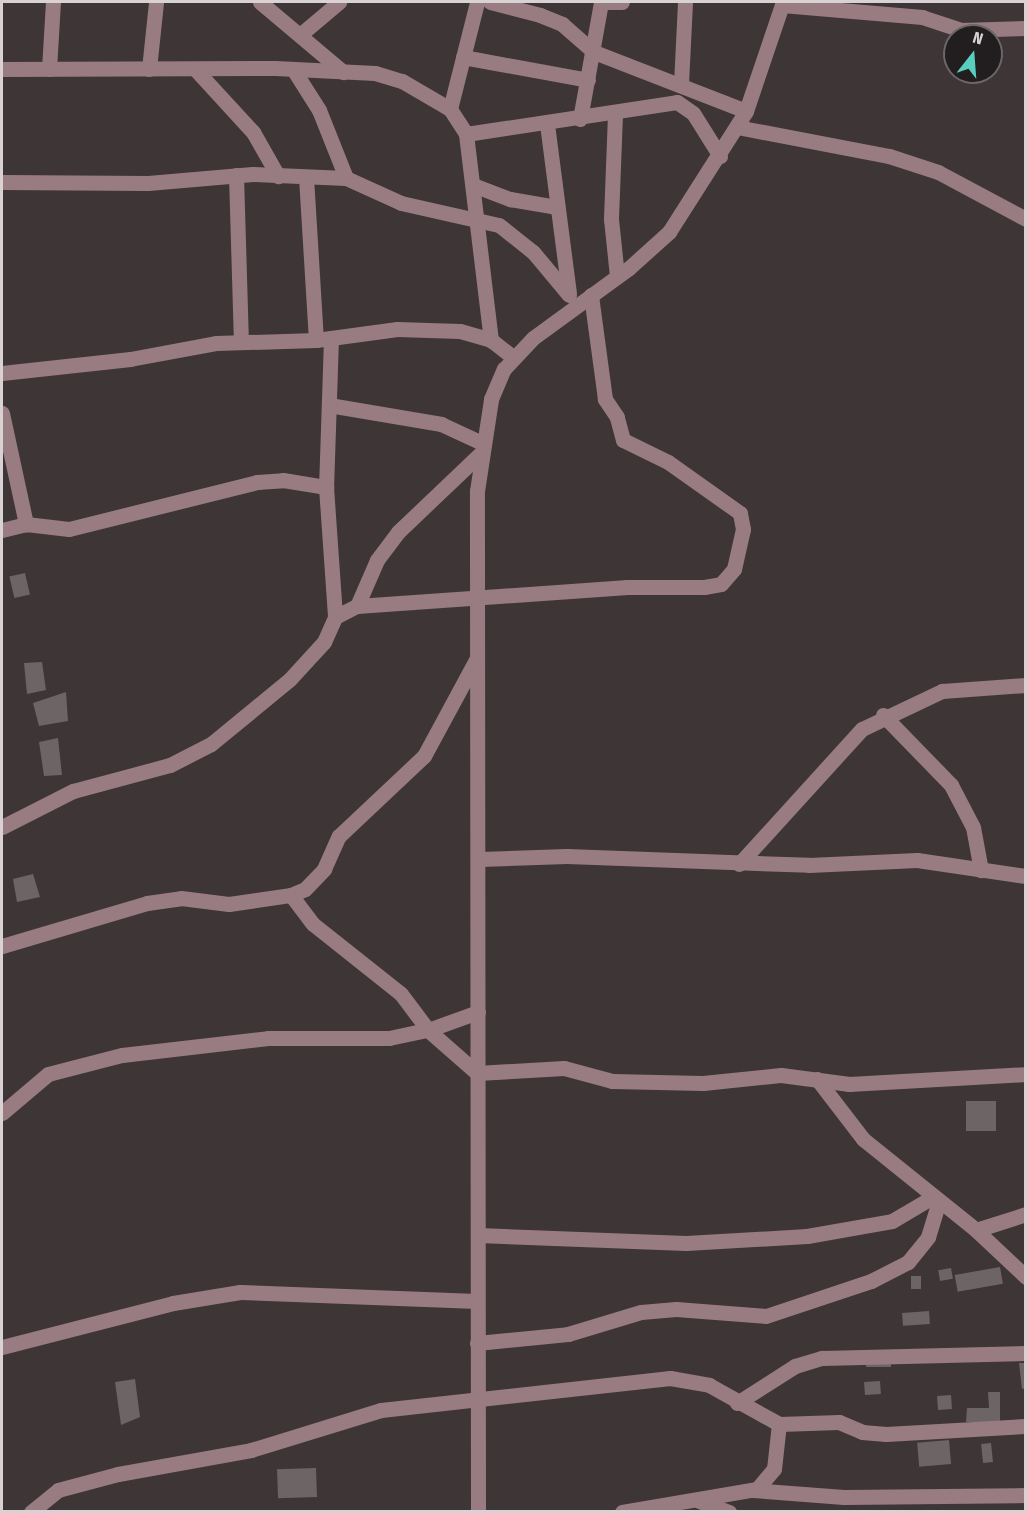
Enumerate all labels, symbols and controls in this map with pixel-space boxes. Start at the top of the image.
north arrow [943,24,1003,84]
text: N [970,28,985,49]

